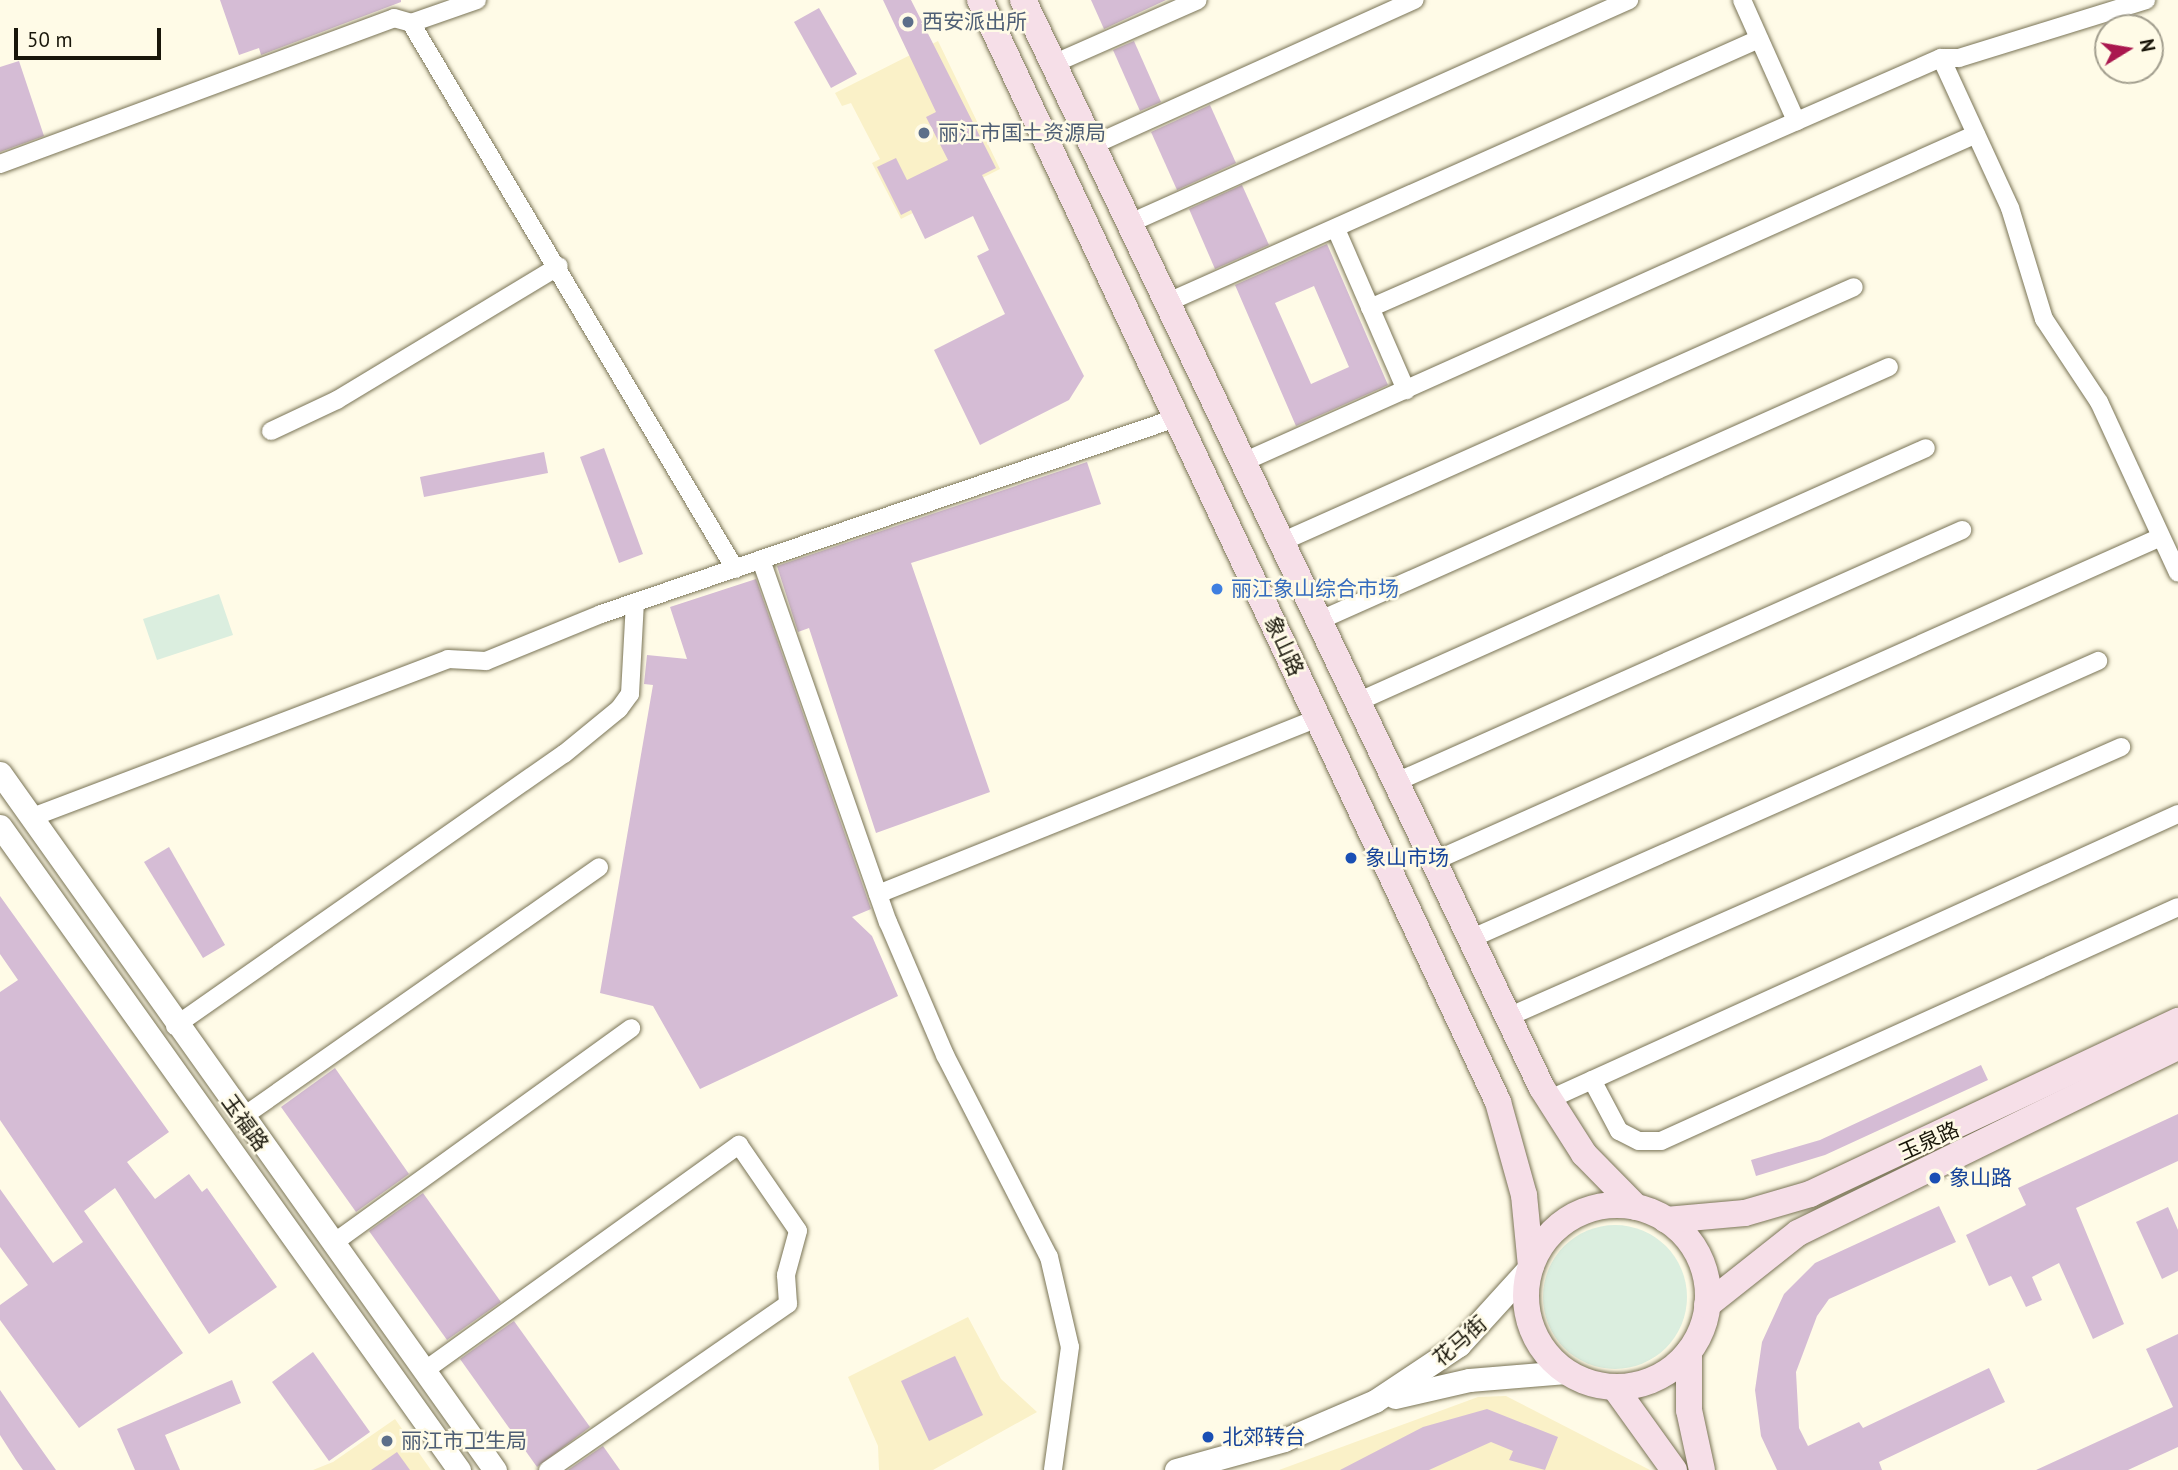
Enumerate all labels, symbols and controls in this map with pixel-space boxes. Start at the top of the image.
place label: 西安派出所 [922,9,1027,35]
scale bar [18,14,164,58]
marker: 西安派出所 [900,14,916,30]
north arrow [2094,14,2164,84]
text: 50 m [27,26,73,53]
text: N [2135,37,2161,54]
place label: 丽江市国土资源局 [938,120,1106,146]
marker: 丽江市国土资源局 [916,125,932,141]
place label: 丽江象山综合市场 [1231,576,1399,602]
marker: 丽江象山综合市场 [1209,581,1225,597]
street label: 象山路 [1259,612,1309,680]
place label: 象山市场 [1365,845,1449,871]
marker: 象山市场 [1343,850,1359,866]
street label: 玉福路 [216,1090,274,1156]
street label: 玉泉路 [1895,1117,1963,1165]
place label: 象山路 [1949,1165,2012,1191]
marker: 象山路 [1927,1170,1943,1186]
street label: 花马街 [1428,1311,1492,1371]
place label: 北郊转台 [1222,1424,1306,1450]
place label: 丽江市卫生局 [401,1428,527,1454]
marker: 北郊转台 [1200,1429,1216,1445]
marker: 丽江市卫生局 [379,1433,395,1449]

